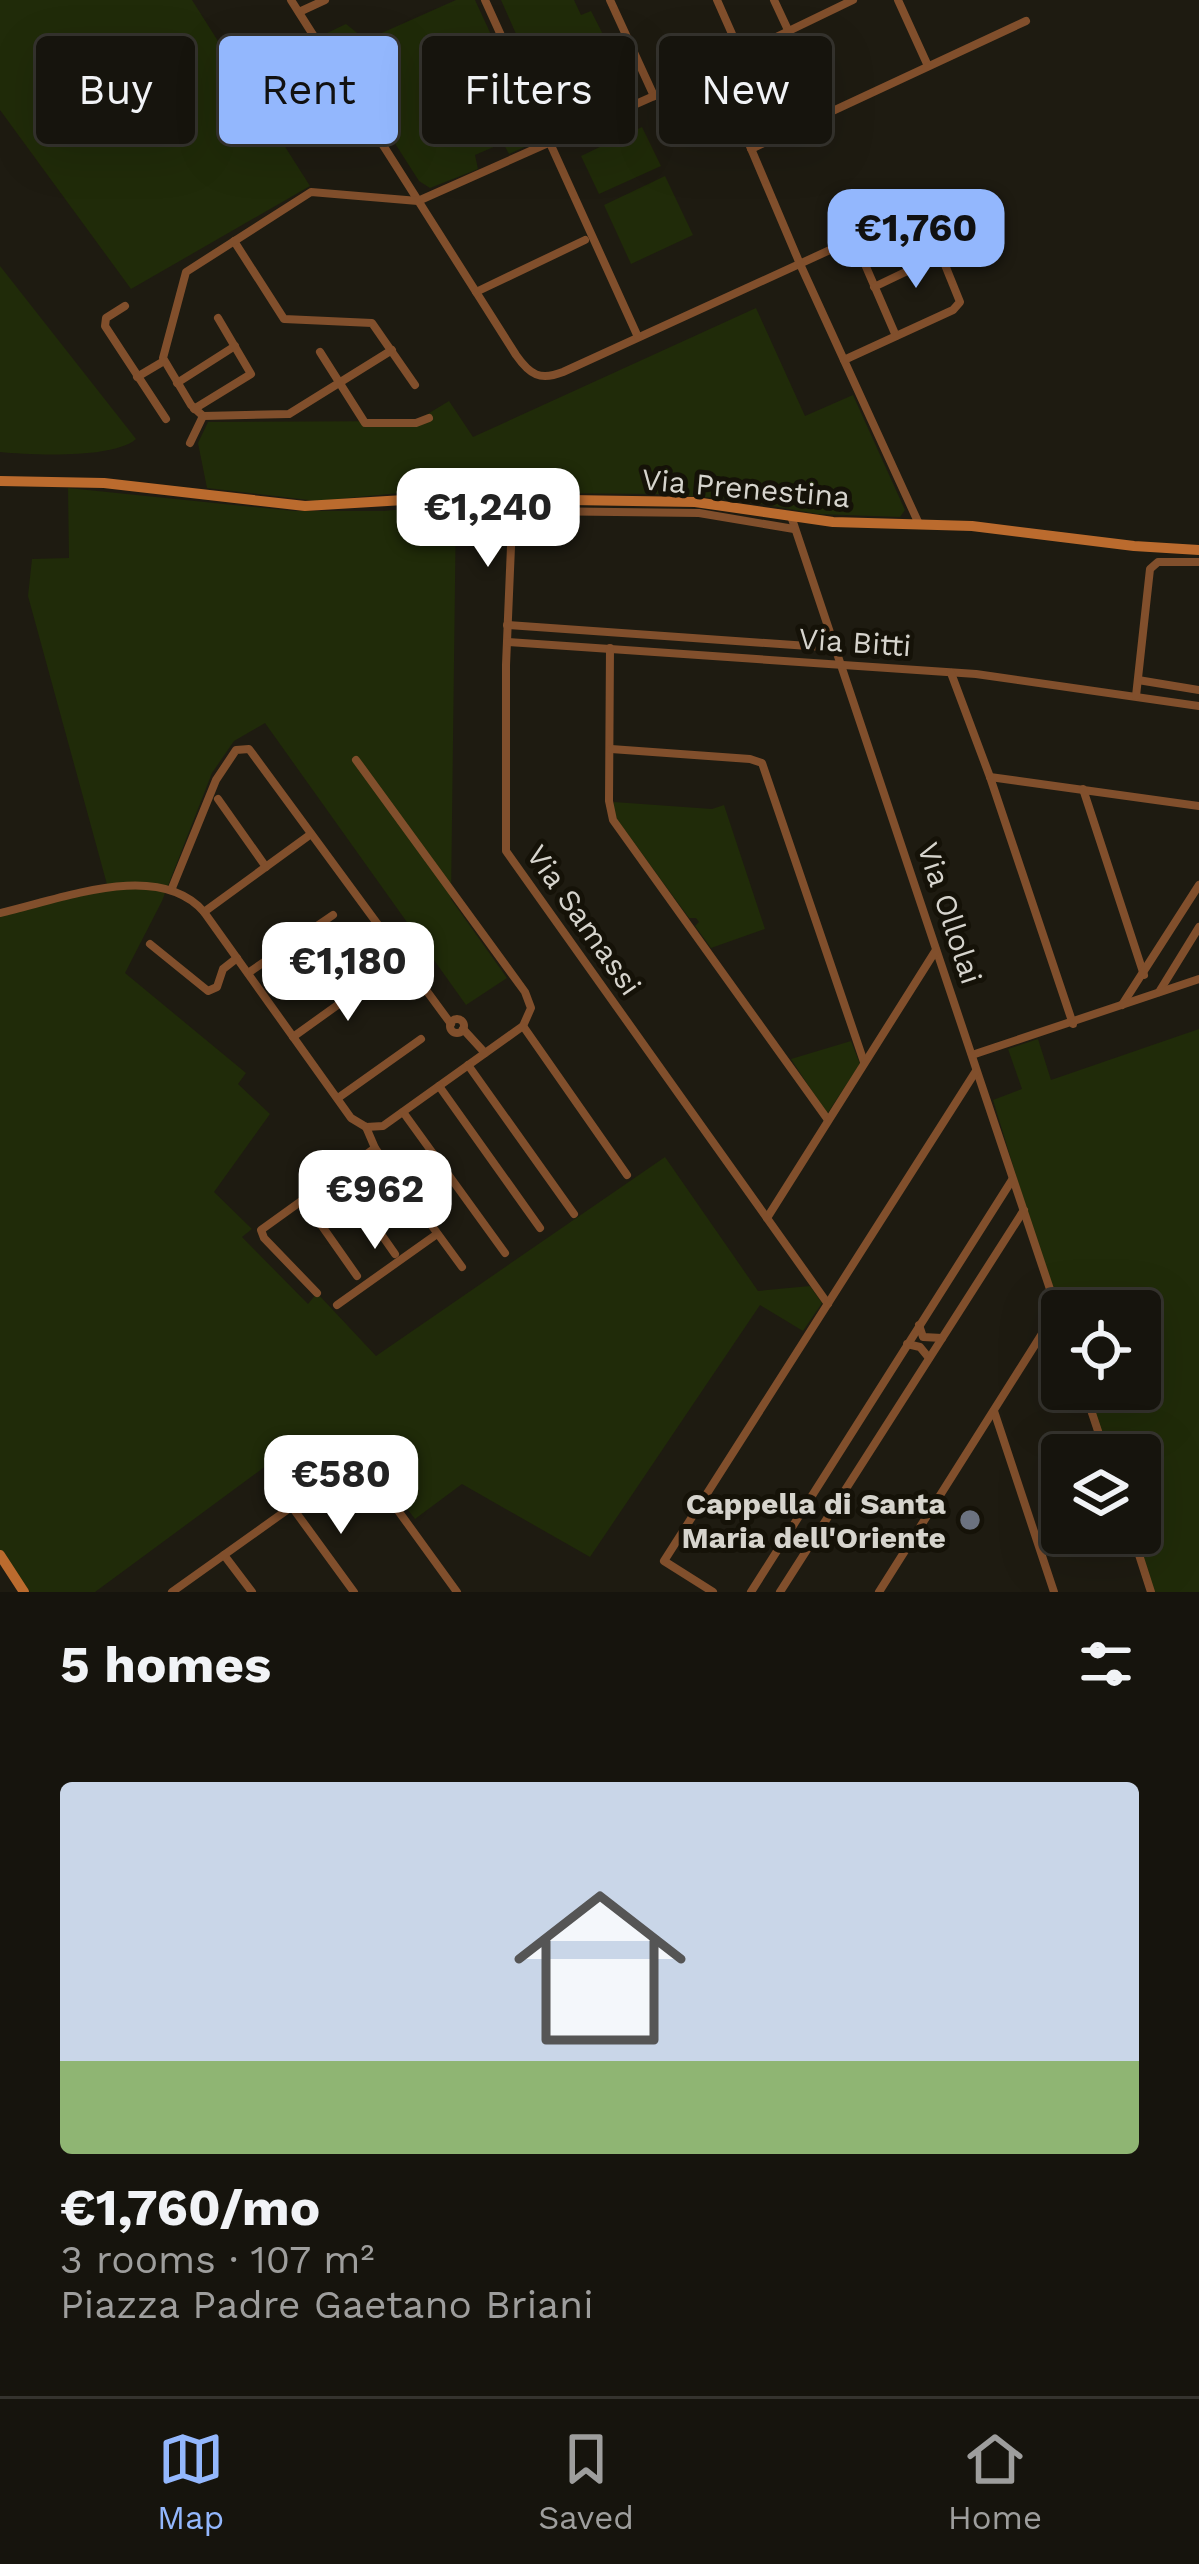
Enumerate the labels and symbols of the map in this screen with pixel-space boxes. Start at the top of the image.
pin: €1,760 [818,189,1014,291]
street label: Via Prenestina [640,461,852,515]
pin: €1,240 [390,468,586,570]
street label: Via Bitti [798,621,912,663]
street label: Via Samassi [519,838,649,1002]
street label: Via Ollolai [911,838,989,988]
pin: €1,180 [250,922,446,1024]
pin: €962 [304,1150,446,1252]
pin: €580 [270,1435,412,1537]
place label: Cappella di Santa Maria dell'Oriente [682,1486,947,1555]
marker: Cappella di Santa Maria dell'Oriente [957,1507,983,1533]

